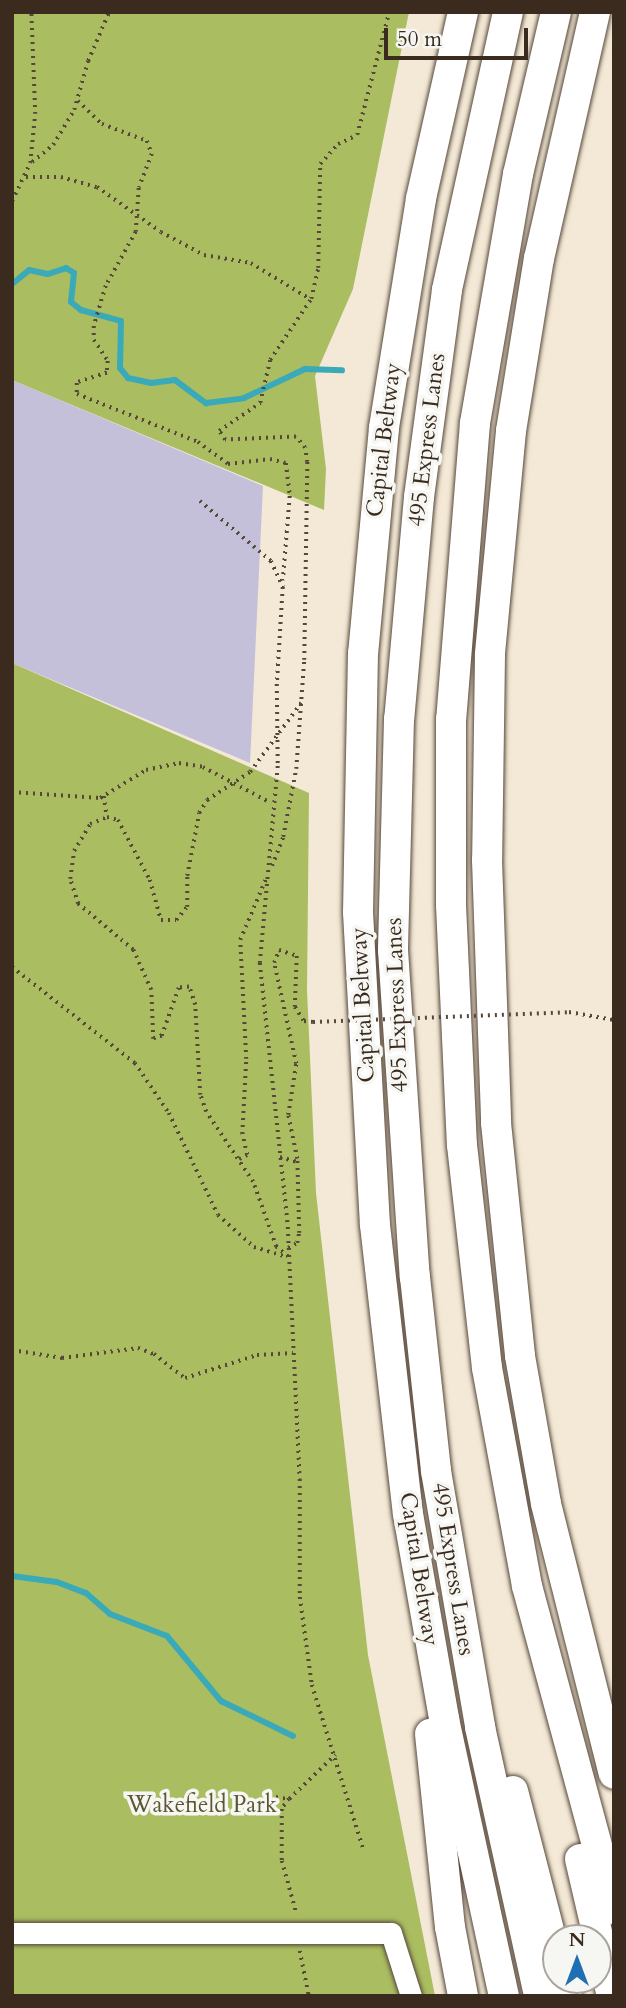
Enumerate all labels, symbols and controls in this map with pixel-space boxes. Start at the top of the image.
scale bar [388,14,532,58]
text: 50 m [397,25,442,54]
street label: 495 Express Lanes [403,352,451,528]
street label: Capital Beltway [361,361,407,519]
street label: 495 Express Lanes [380,917,414,1093]
street label: Capital Beltway [345,927,381,1083]
street label: 495 Express Lanes [426,1480,480,1658]
street label: Capital Beltway [393,1490,445,1648]
park label: Wakefield Park [127,1791,277,1819]
north arrow [542,1924,612,1994]
text: N [569,1927,585,1953]

